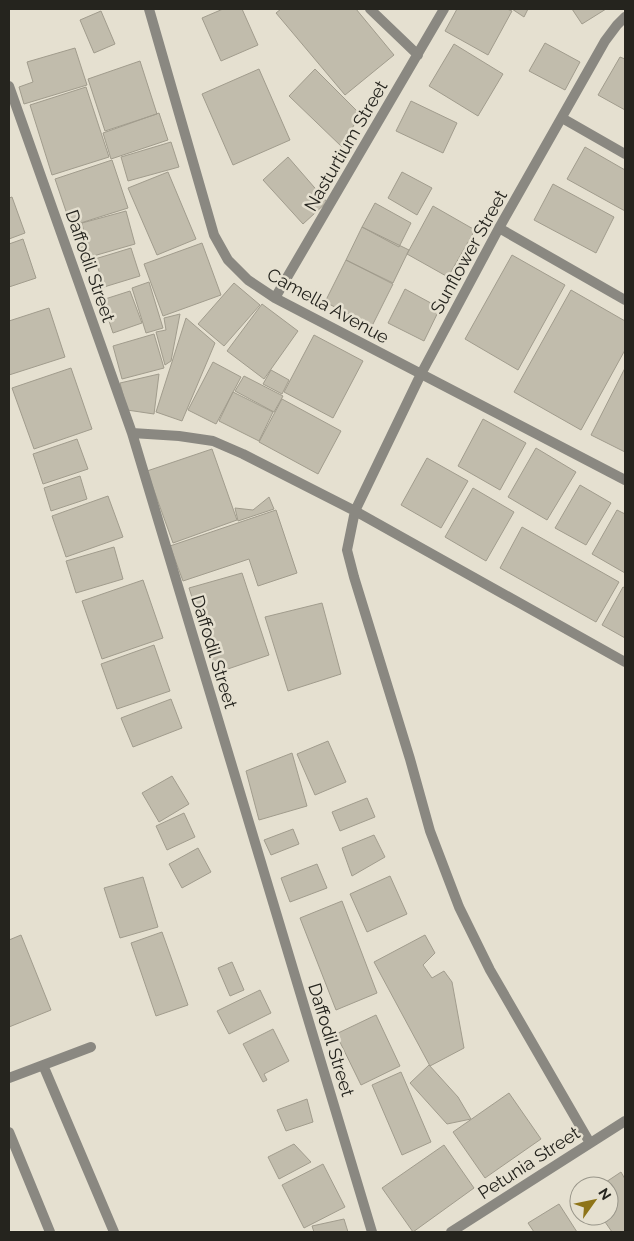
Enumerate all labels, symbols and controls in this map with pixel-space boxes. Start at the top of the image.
street label: Nasturtium Street [300,77,391,215]
street label: Sunflower Street [426,186,511,317]
street label: Daffodil Street [61,207,120,325]
street label: Camella Avenue [264,263,393,348]
street label: Daffodil Street [187,593,242,711]
street label: Daffodil Street [304,981,359,1099]
street label: Petunia Street [474,1122,583,1203]
north arrow [569,1176,619,1226]
text: N [595,1185,615,1203]

